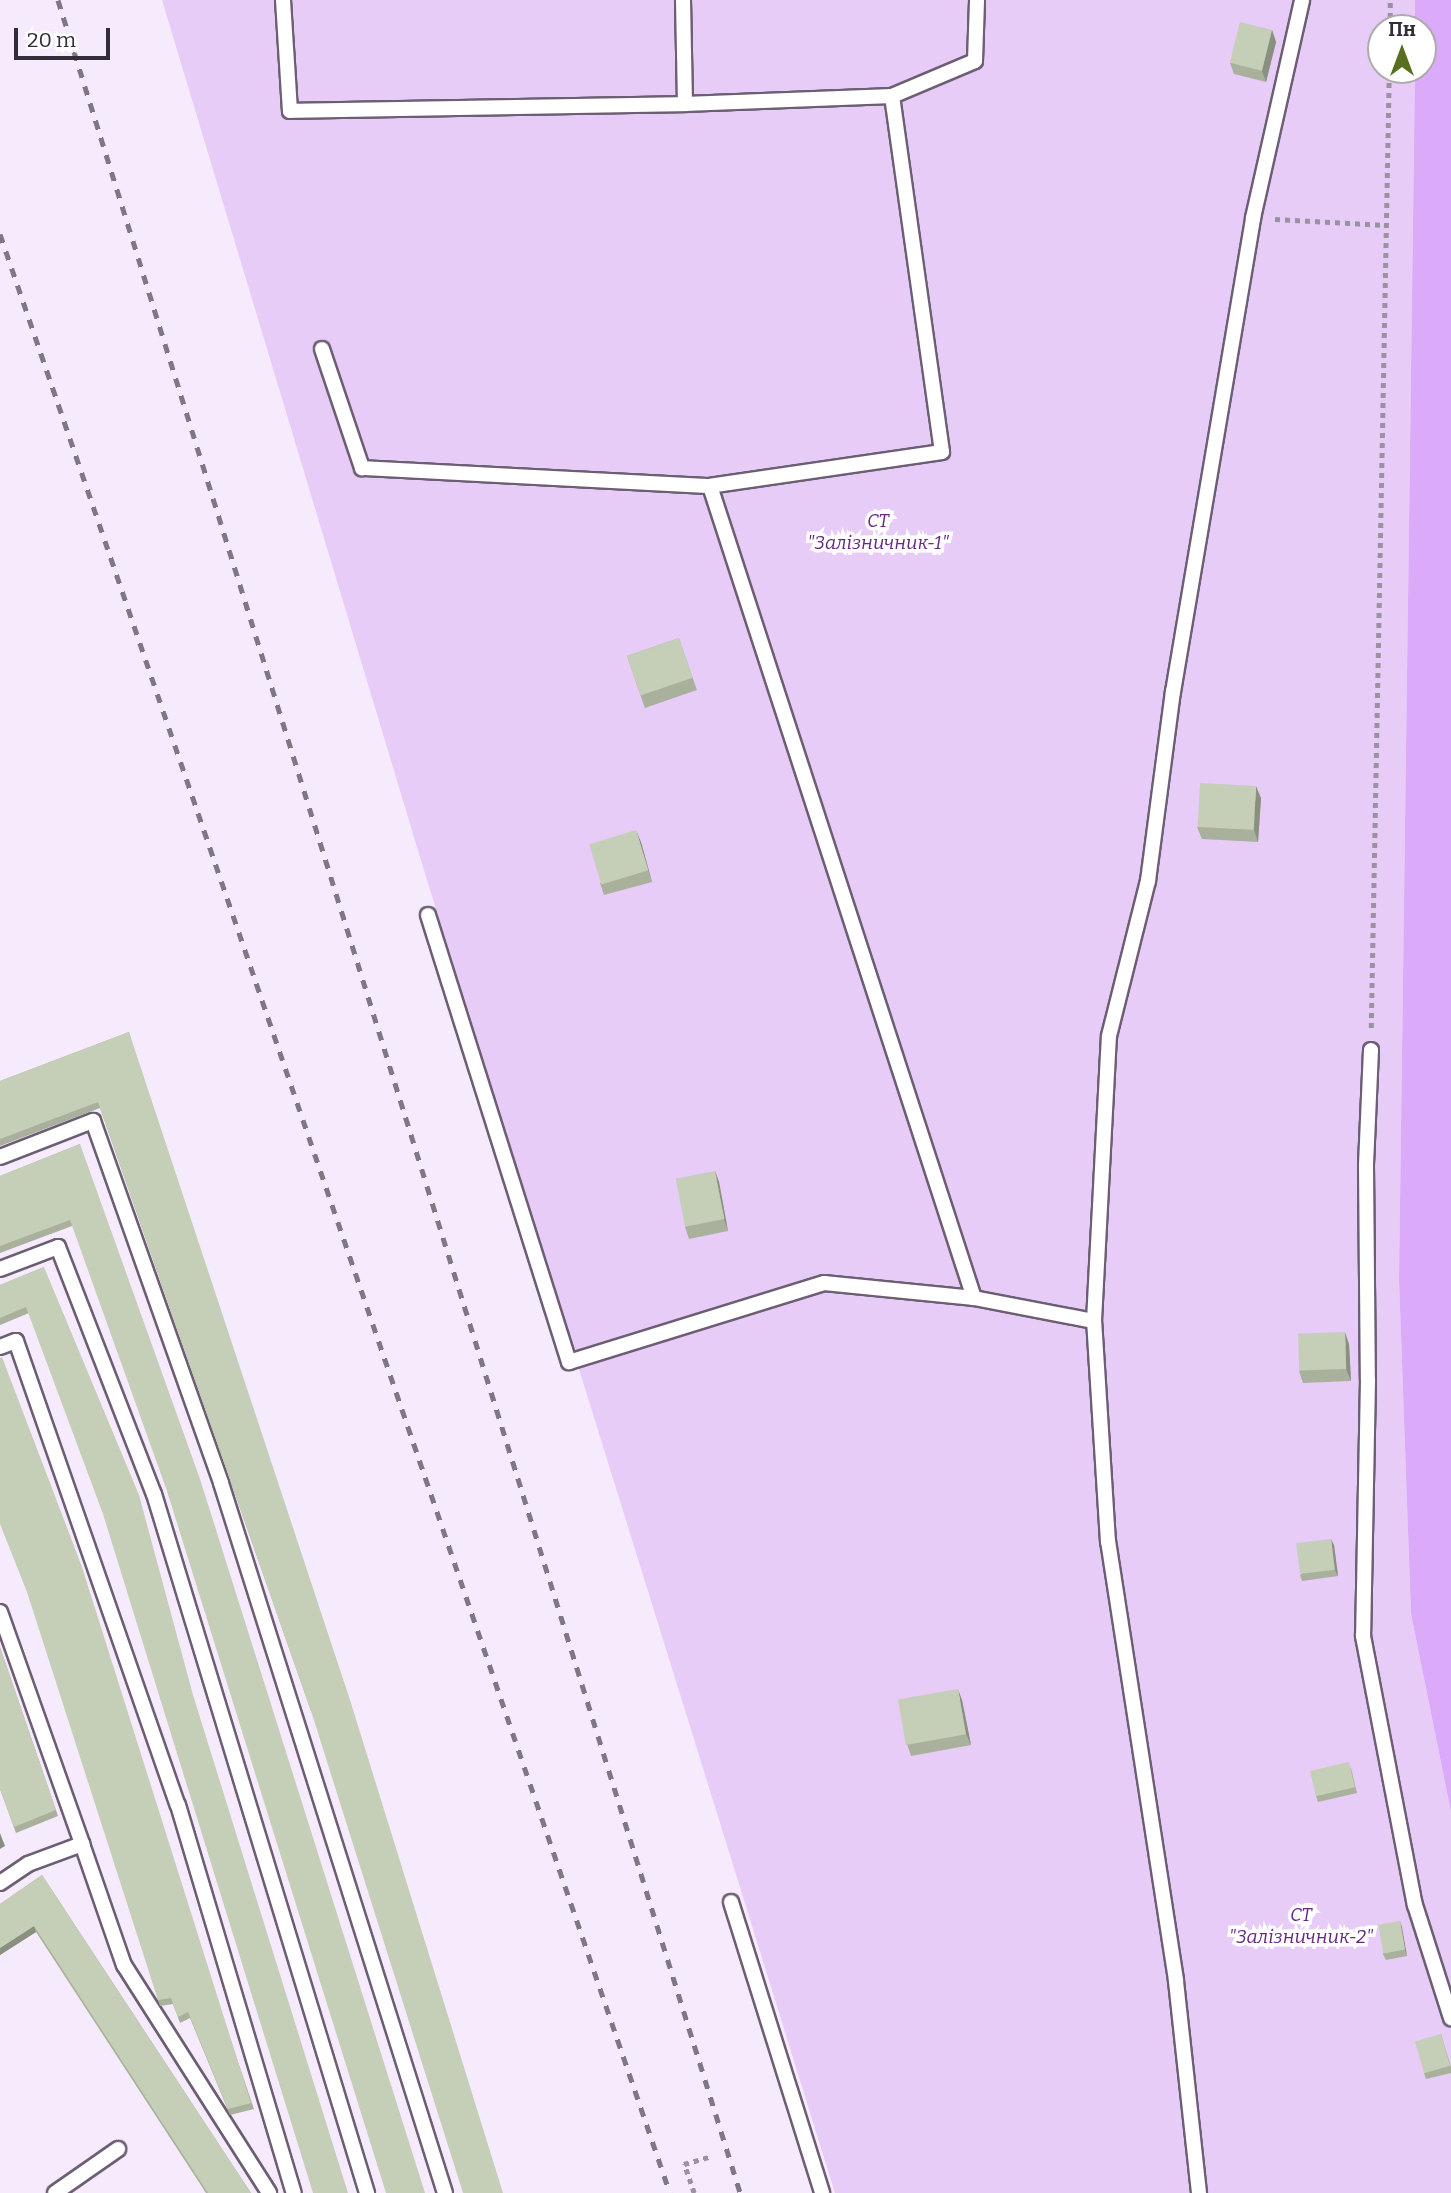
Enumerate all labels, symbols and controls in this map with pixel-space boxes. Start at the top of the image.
scale bar [18,14,114,58]
north arrow [1367,14,1437,84]
text: Пн [1388,18,1416,41]
text: 20 m [27,27,76,53]
park label: СТ "Залізничник-1" [807,510,949,554]
park label: СТ "Залізничник-2" [1229,1904,1373,1948]

